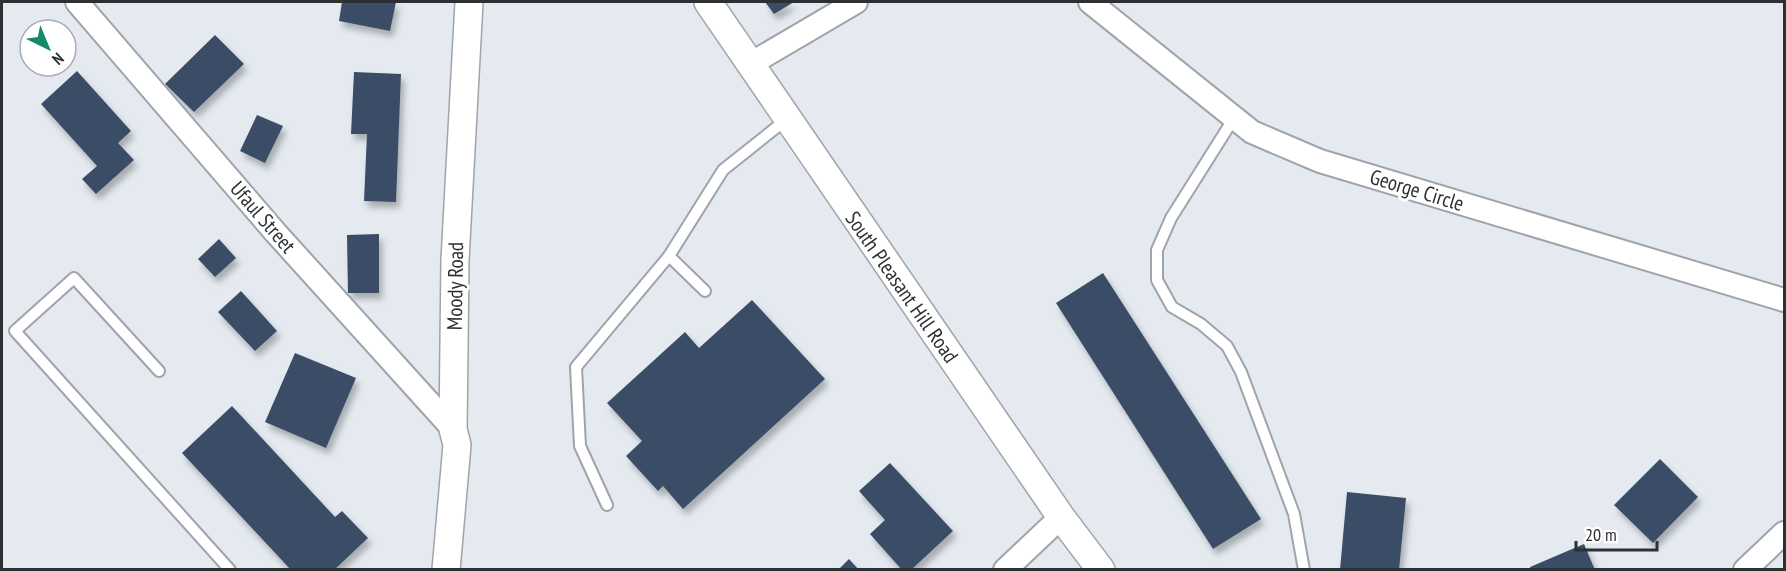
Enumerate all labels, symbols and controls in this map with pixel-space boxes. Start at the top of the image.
north arrow [18,18,78,78]
text: N [48,49,68,69]
street label: George Circle [1367,163,1467,217]
street label: Ufaul Street [224,175,302,259]
street label: South Pleasant Hill Road [840,206,964,368]
street label: Moody Road [441,242,469,330]
scale bar [1576,514,1657,552]
text: 20 m [1585,523,1617,546]

